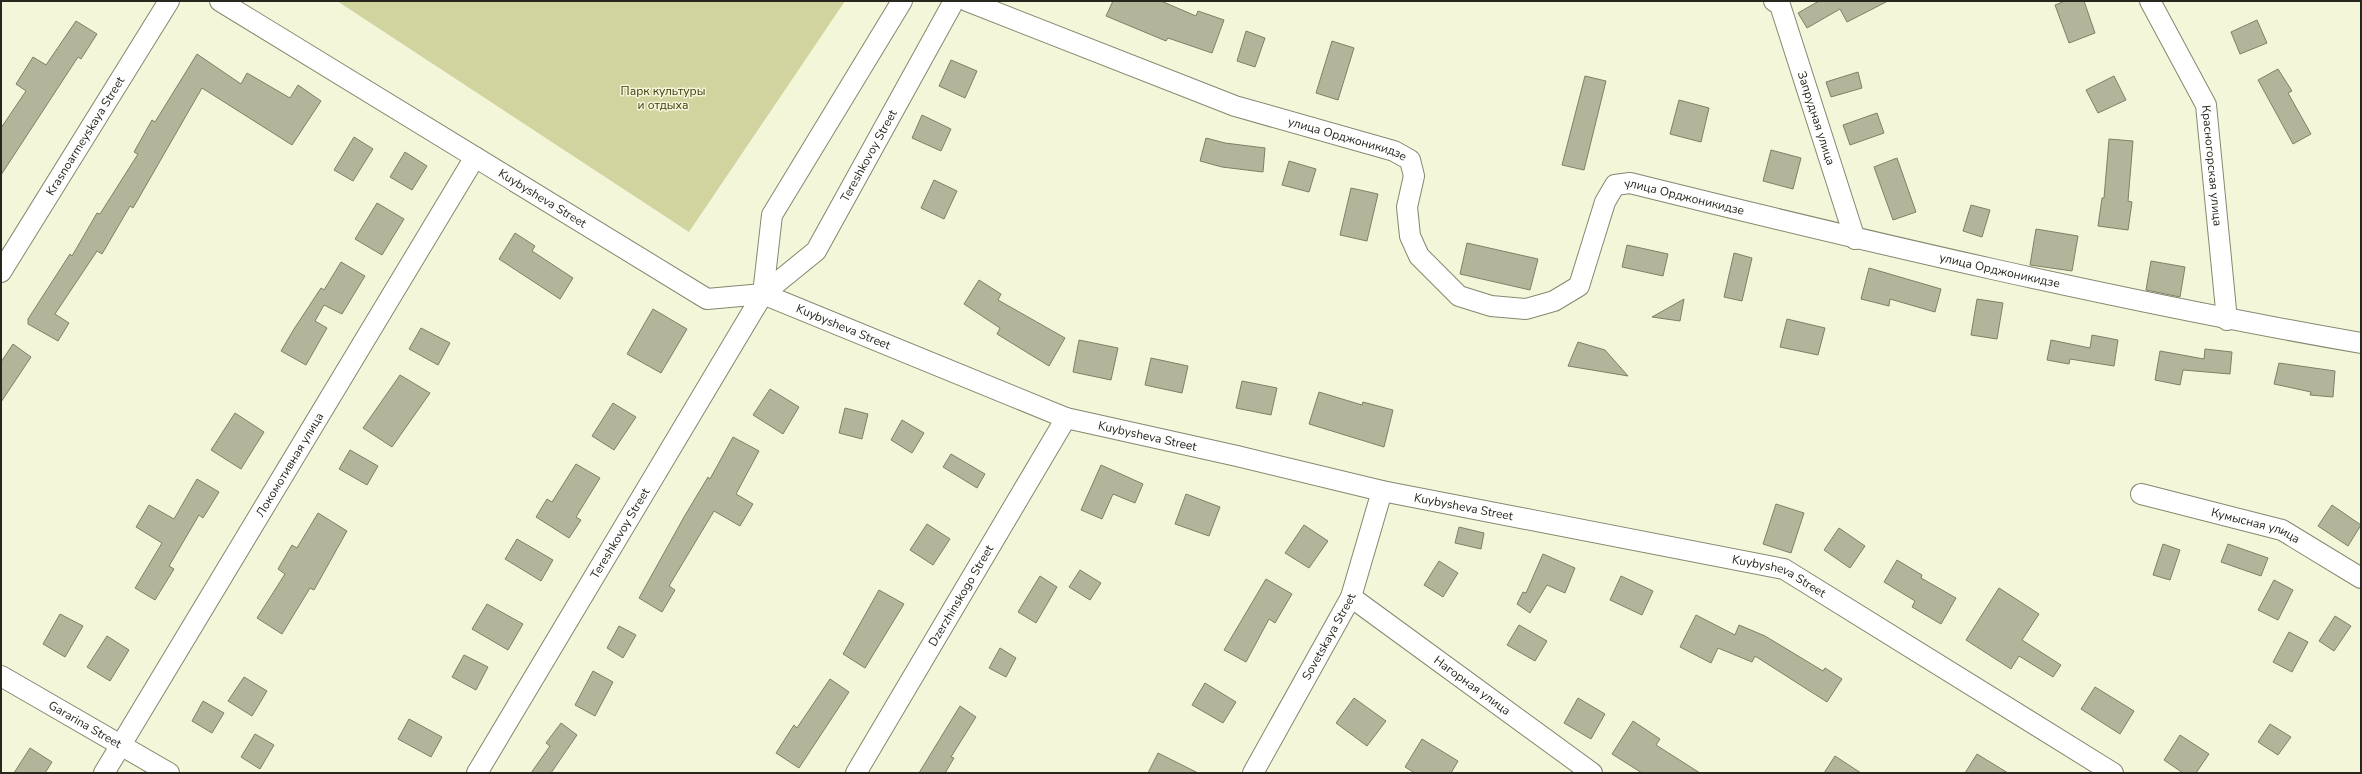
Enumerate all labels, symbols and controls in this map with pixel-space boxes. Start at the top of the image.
street label: Запрудная улица [1794,69,1839,167]
street label: Krasnoarmeyskaya Street [42,73,129,198]
park label: Парк культуры и отдыха [621,83,705,113]
street label: Красногорская улица [2198,104,2226,227]
street label: Tereshkovoy Street [837,106,901,205]
street label: улица Орджоникидзе [1286,113,1410,165]
street label: Kuybysheva Street [495,165,590,232]
street label: улица Орджоникидзе [1623,175,1746,219]
street label: улица Орджоникидзе [1938,249,2062,292]
street label: Kuybysheva Street [794,300,894,354]
street label: Локомотивная улица [252,410,327,520]
street label: Kuybysheva Street [1097,417,1199,455]
street label: Tereshkovoy Street [587,484,654,582]
street label: Kuybysheva Street [1413,489,1515,524]
street label: Кумысная улица [2209,504,2303,547]
street label: Dzerzhinskogo Street [925,541,997,649]
street label: Kuybysheva Street [1731,551,1830,601]
street label: Sovetskaya Street [1298,591,1360,683]
street label: Нагорная улица [1431,652,1514,719]
street label: Gararina Street [46,697,125,752]

